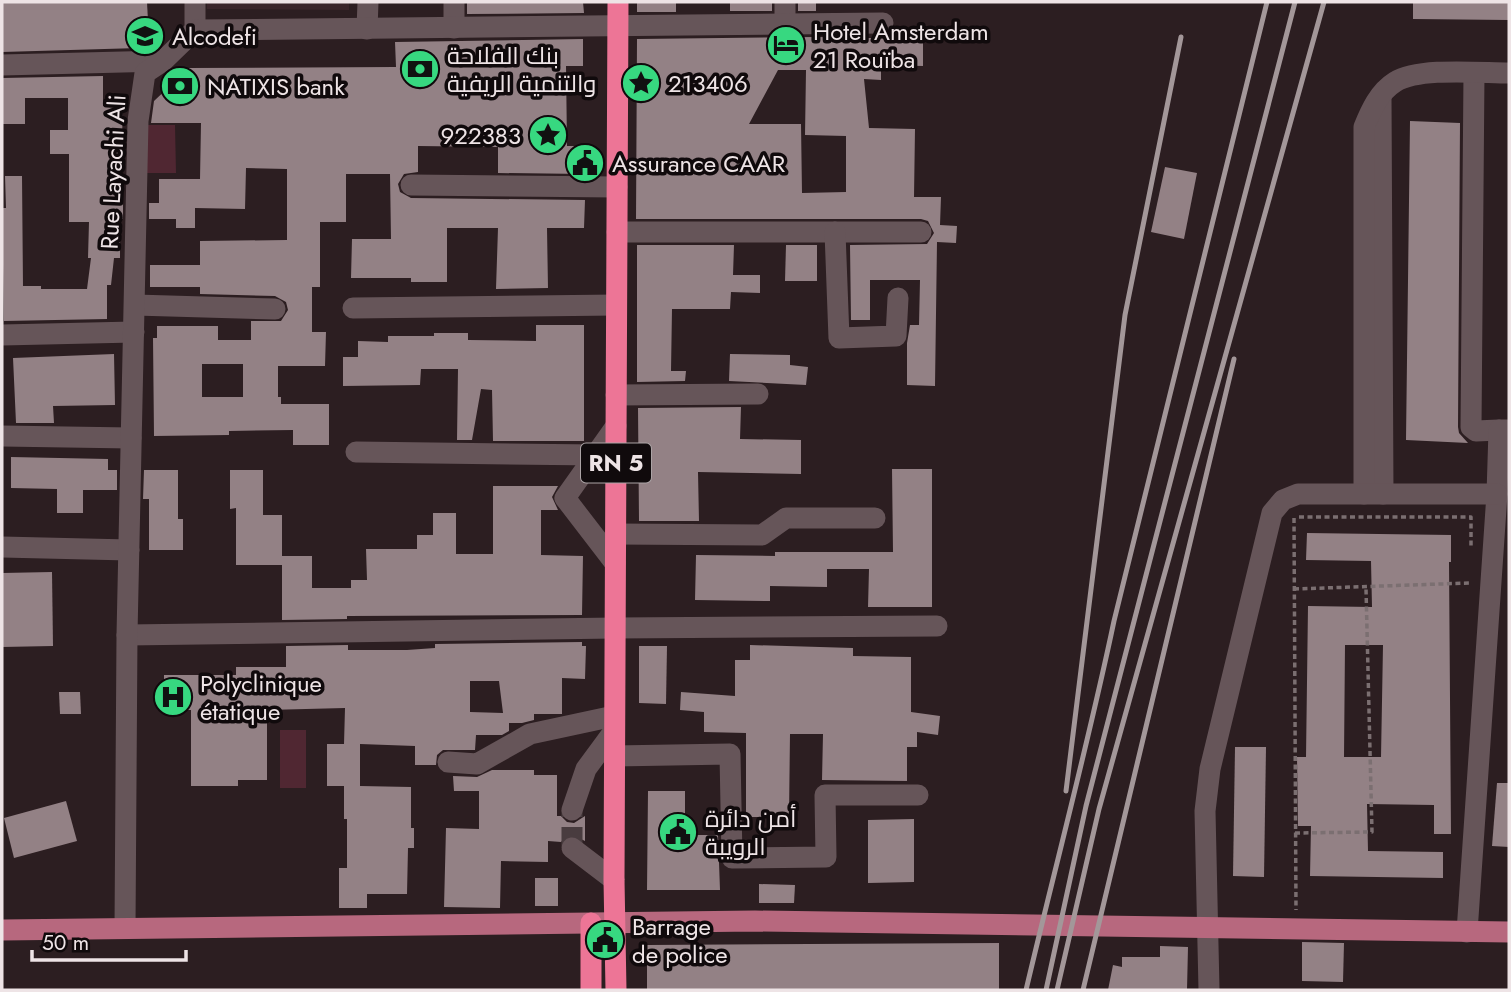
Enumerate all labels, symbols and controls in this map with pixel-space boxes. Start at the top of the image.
place label: Hotel Amsterdam 21 Rouïba [813,14,989,77]
school or university icon: Alcodefi [124,15,166,57]
place label: Alcodefi [172,19,257,54]
hotel icon: Hotel Amsterdam 21 Rouïba [765,24,807,66]
place label: بنك الفلاحة والتنمية الريفية [447,38,596,101]
bank icon: بنك الفلاحة والتنمية الريفية [399,48,441,90]
place icon: 213406 [620,62,662,104]
bank icon: NATIXIS bank [159,65,201,107]
place label: 213406 [668,66,748,101]
place label: NATIXIS bank [207,69,345,104]
street label: Rue Layachi Ali [91,94,135,250]
place icon: 922383 [527,114,569,156]
place label: 922383 [441,118,521,153]
public building icon: Assurance CAAR [564,142,606,184]
place label: Assurance CAAR [612,146,786,181]
road number: RN 5 [581,444,651,482]
place label: Polyclinique étatique [200,666,322,729]
hospital icon: Polyclinique étatique [152,676,194,718]
place label: أمن دائرة الرويبة [705,801,797,864]
public building icon: أمن دائرة الرويبة [657,811,699,853]
place label: Barrage de police [632,909,728,972]
scale bar [32,918,186,962]
public building icon: Barrage de police [584,919,626,961]
text: 50 m [42,928,89,958]

